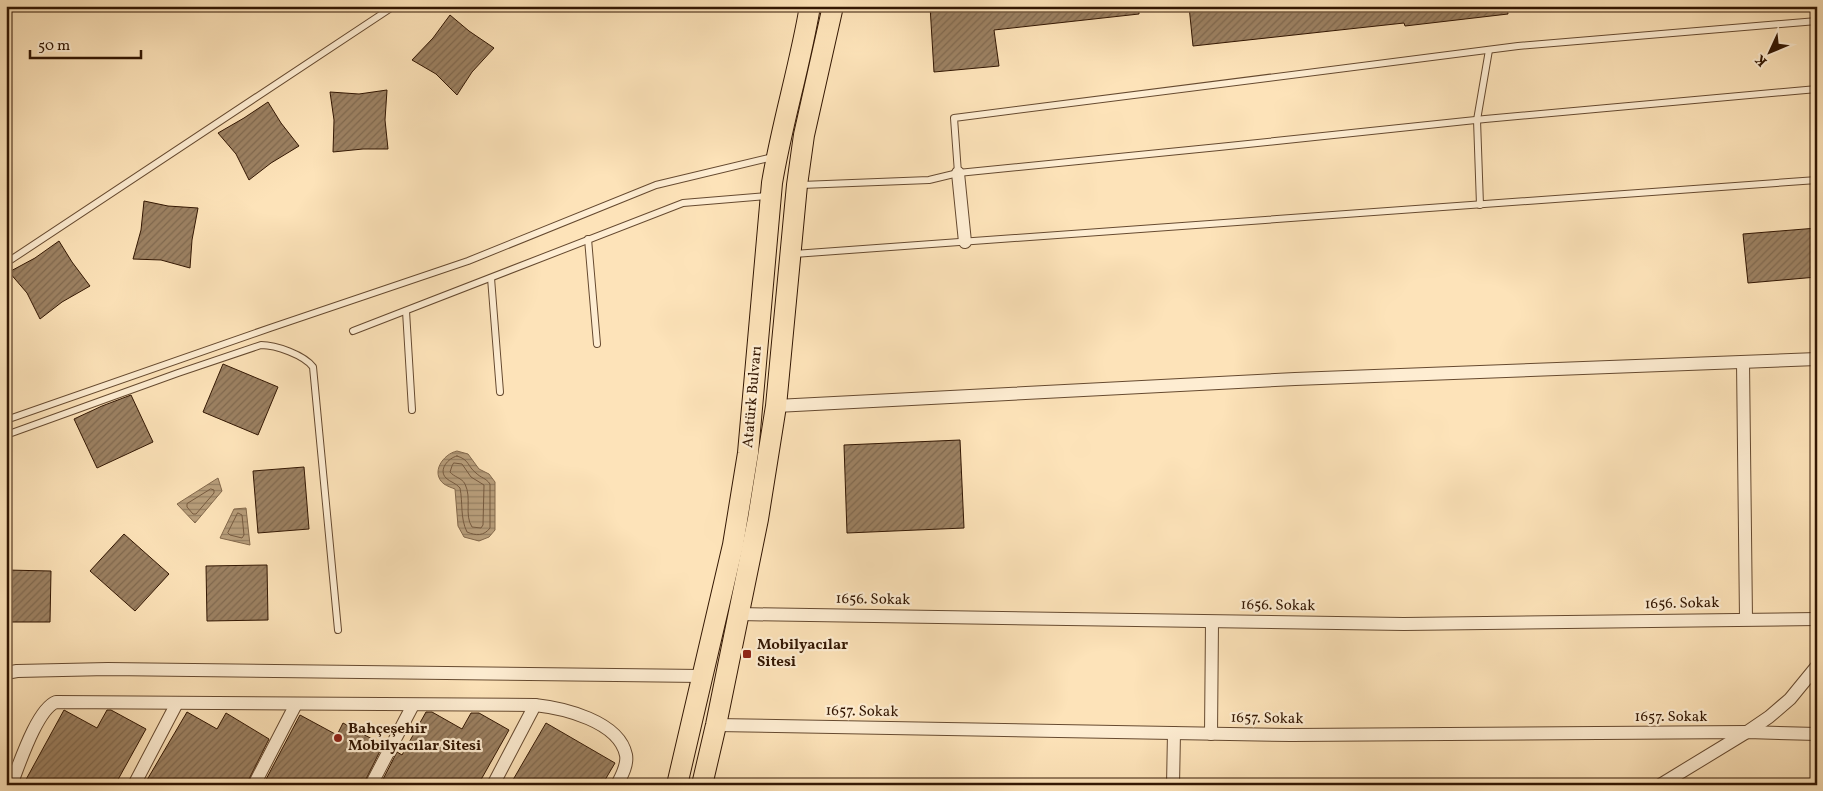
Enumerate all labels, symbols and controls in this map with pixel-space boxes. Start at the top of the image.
scale bar [30,28,141,60]
north arrow [1746,28,1796,78]
text: 50 m [38,36,70,57]
text: K [1751,50,1772,70]
street label: Atatürk Bulvarı [738,345,768,449]
street label: 1656. Sokak [835,589,911,611]
street label: 1656. Sokak [1644,593,1720,615]
street label: 1656. Sokak [1240,595,1316,617]
place label: Mobilyacılar Sitesi [757,635,848,673]
marker: Mobilyacılar Sitesi [741,648,753,660]
street label: 1657. Sokak [825,701,899,723]
street label: 1657. Sokak [1635,707,1707,728]
street label: 1657. Sokak [1230,708,1304,730]
place label: Bahçeşehir Mobilyacılar Sitesi [348,719,481,757]
marker: Bahçeşehir Mobilyacılar Sitesi [332,732,344,744]

